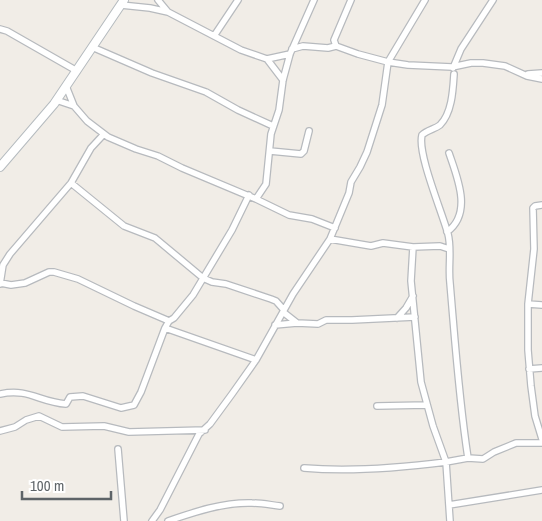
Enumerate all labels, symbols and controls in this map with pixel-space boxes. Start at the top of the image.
scale bar [22,468,111,500]
text: 100 m [30,475,64,496]

